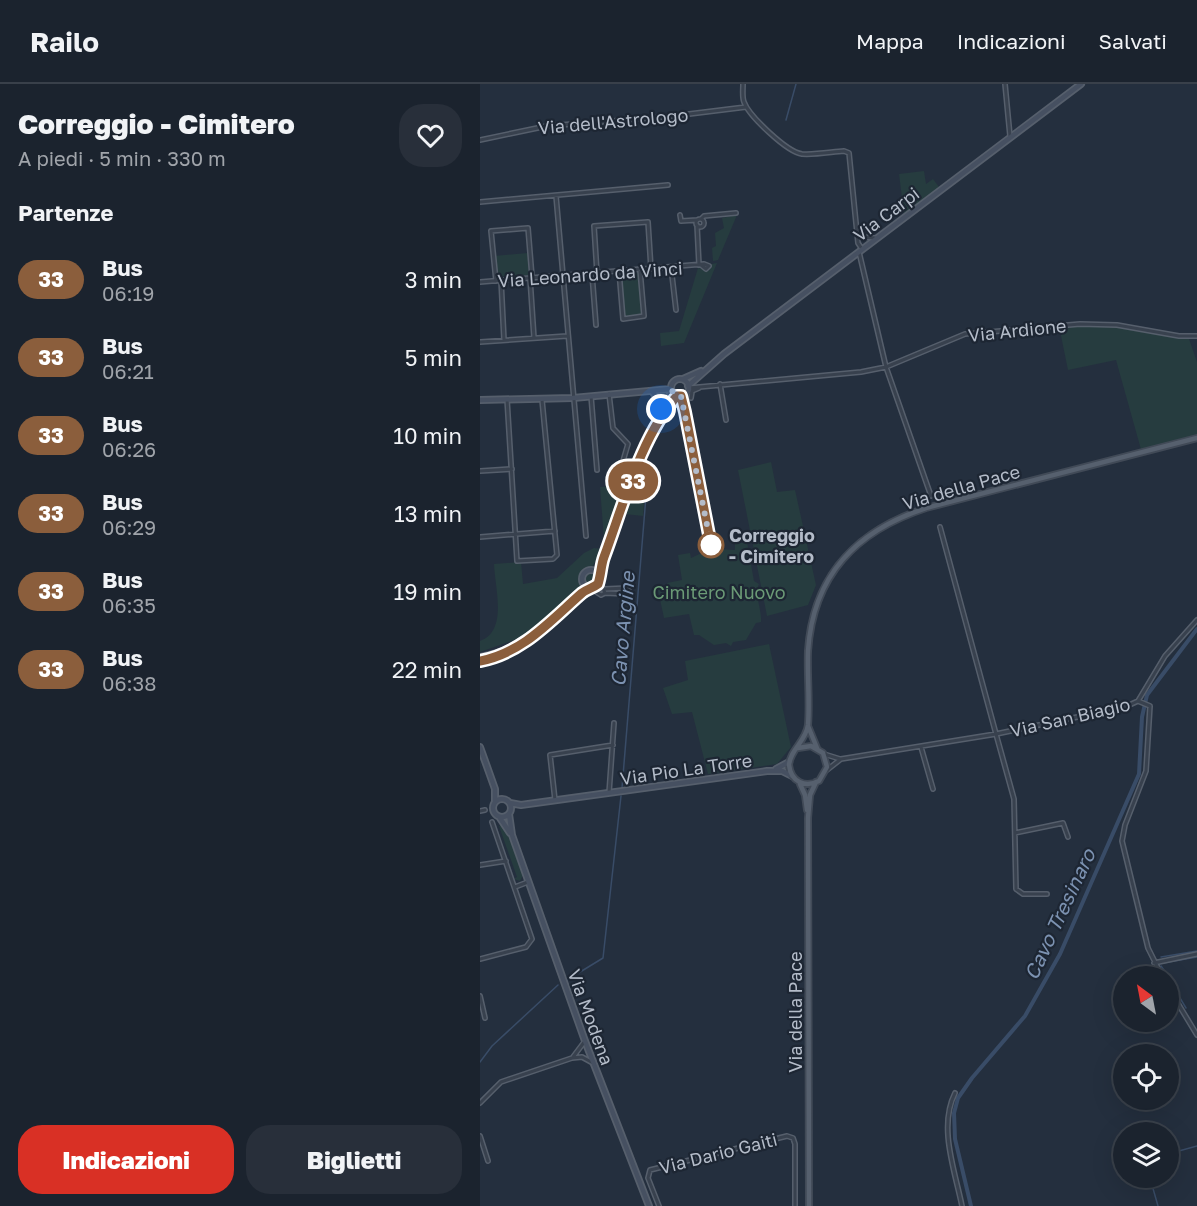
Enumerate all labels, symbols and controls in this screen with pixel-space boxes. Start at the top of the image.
text: Railo [30,25,99,58]
text: Mappa [856,28,924,54]
text: Indicazioni [957,28,1066,54]
text: Salvati [1099,28,1167,54]
street label: Via dell'Astrologo [537,103,689,139]
button: heart [399,104,462,167]
text: Correggio - Cimitero [18,107,295,140]
text: A piedi · 5 min · 330 m [18,146,226,170]
street label: Via Carpi [849,182,923,246]
text: Partenze [18,199,113,226]
text: Bus [102,254,143,281]
street label: Via Leonardo da Vinci [497,257,683,291]
text: 33 [38,266,64,292]
text: 3 min [405,266,462,293]
text: 06:19 [102,281,154,305]
street label: Via Ardione [967,314,1067,346]
text: Bus [102,332,143,359]
text: 33 [38,344,64,370]
text: 5 min [405,344,462,371]
text: 06:21 [102,359,154,383]
your location [646,394,676,424]
text: Bus [102,410,143,437]
text: 33 [38,422,64,448]
text: 10 min [393,422,462,449]
text: 06:26 [102,437,156,461]
street label: Via della Pace [900,460,1022,514]
line badge: 33 [606,462,660,500]
text: 33 [620,468,646,494]
text: Bus [102,488,143,515]
text: 33 [38,500,64,526]
text: 13 min [394,500,462,527]
text: 06:29 [102,515,156,539]
place label: Correggio - Cimitero [729,524,815,567]
marker: Correggio - Cimitero [698,532,724,558]
text: Bus [102,566,143,593]
water label: Cavo Argine [605,569,640,687]
text: 33 [38,578,64,604]
text: 19 min [394,578,462,605]
park label: Cimitero Nuovo [652,581,786,603]
text: 06:35 [102,593,156,617]
text: Bus [102,644,143,671]
text: 33 [38,656,64,682]
text: 22 min [392,656,462,683]
text: 06:38 [102,671,156,695]
street label: Via San Biagio [1008,692,1132,742]
street label: Via Pio La Torre [619,749,753,789]
water label: Cavo Tresinaro [1018,844,1100,983]
street label: Via della Pace [784,951,806,1073]
street label: Via Modena [563,966,619,1068]
north arrow [1113,966,1179,1032]
map controls [1113,966,1179,1188]
button: locate [1113,1044,1179,1110]
button: layers [1113,1122,1179,1188]
button: Indicazioni [18,1125,234,1194]
button: Biglietti [246,1125,462,1194]
street label: Via Dario Gaiti [657,1128,779,1178]

